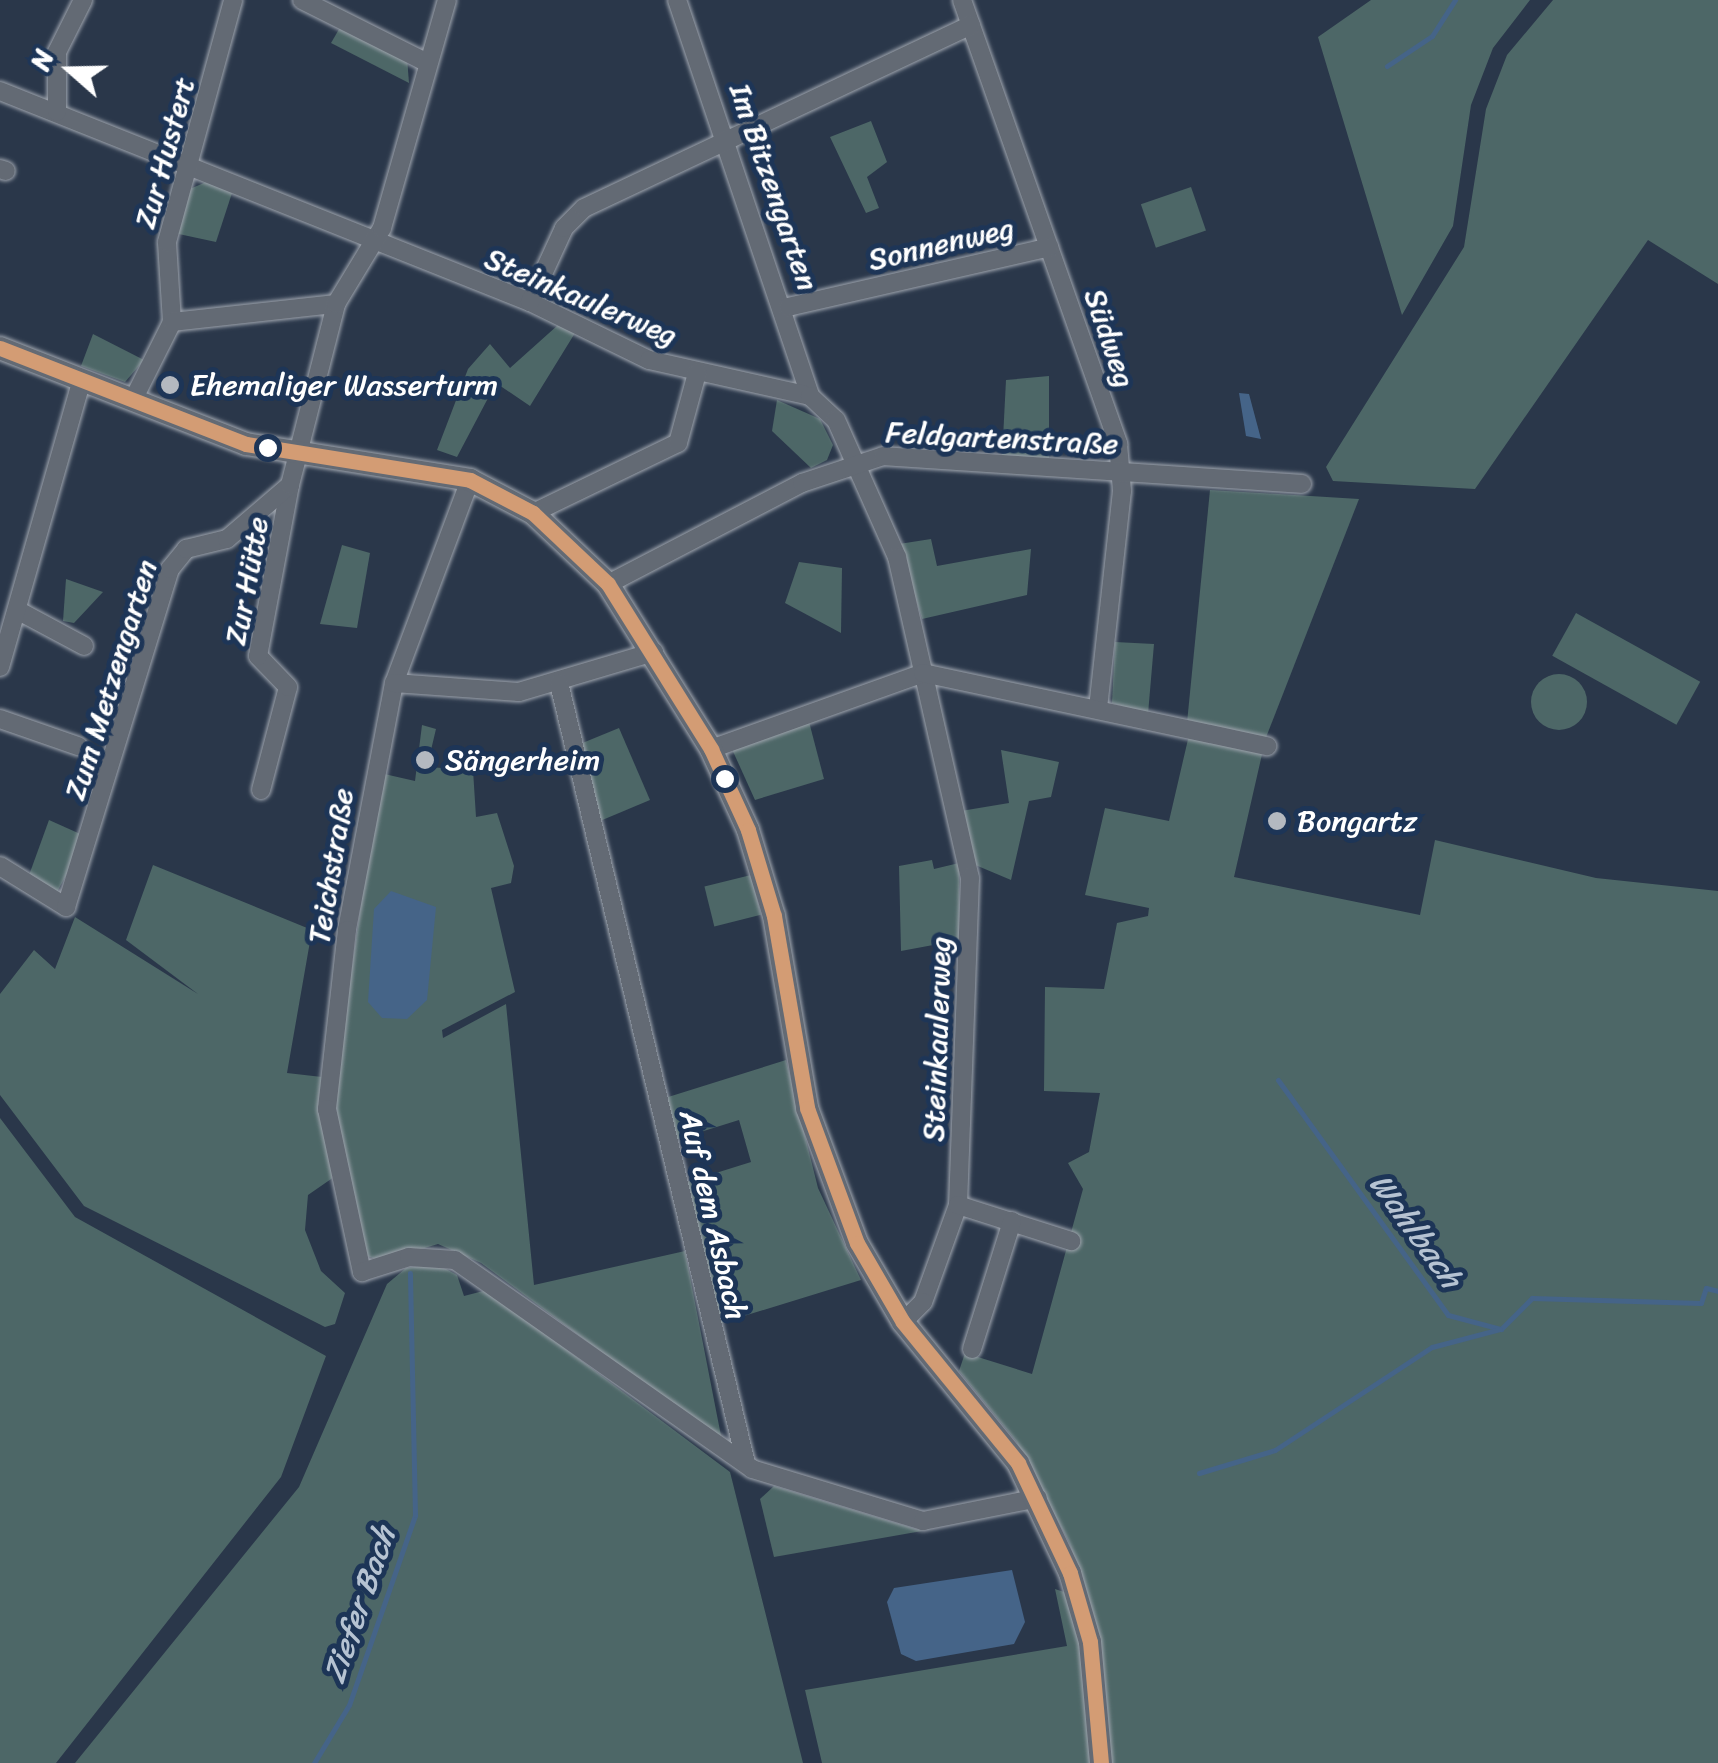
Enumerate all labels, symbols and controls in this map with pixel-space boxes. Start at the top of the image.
north arrow [20,20,120,120]
text: N [15,42,68,77]
street label: Zur Hustert [127,72,203,234]
street label: Im Bitzengarten [722,79,826,295]
street label: Sonnenweg [865,210,1017,278]
street label: Steinkaulerweg [479,240,683,354]
street label: Südweg [1076,284,1144,392]
place label: Ehemaliger Wasserturm [190,367,501,403]
marker: Ehemaliger Wasserturm [159,374,181,396]
street label: Feldgartenstraße [885,414,1119,462]
unlabelled marker [258,438,278,458]
street label: Zur Hütte [218,514,276,648]
street label: Zum Metzengarten [57,556,165,804]
place label: Sängerheim [445,742,600,778]
marker: Sängerheim [414,749,436,771]
unlabelled marker [715,769,735,789]
street label: Teichstraße [301,786,361,946]
place label: Bongartz [1297,803,1417,839]
marker: Bongartz [1266,810,1288,832]
street label: Steinkaulerweg [915,936,959,1142]
street label: Auf dem Asbach [671,1107,755,1323]
water label: Wahlbach [1361,1166,1469,1296]
water label: Ziefer Bach [315,1522,405,1688]

